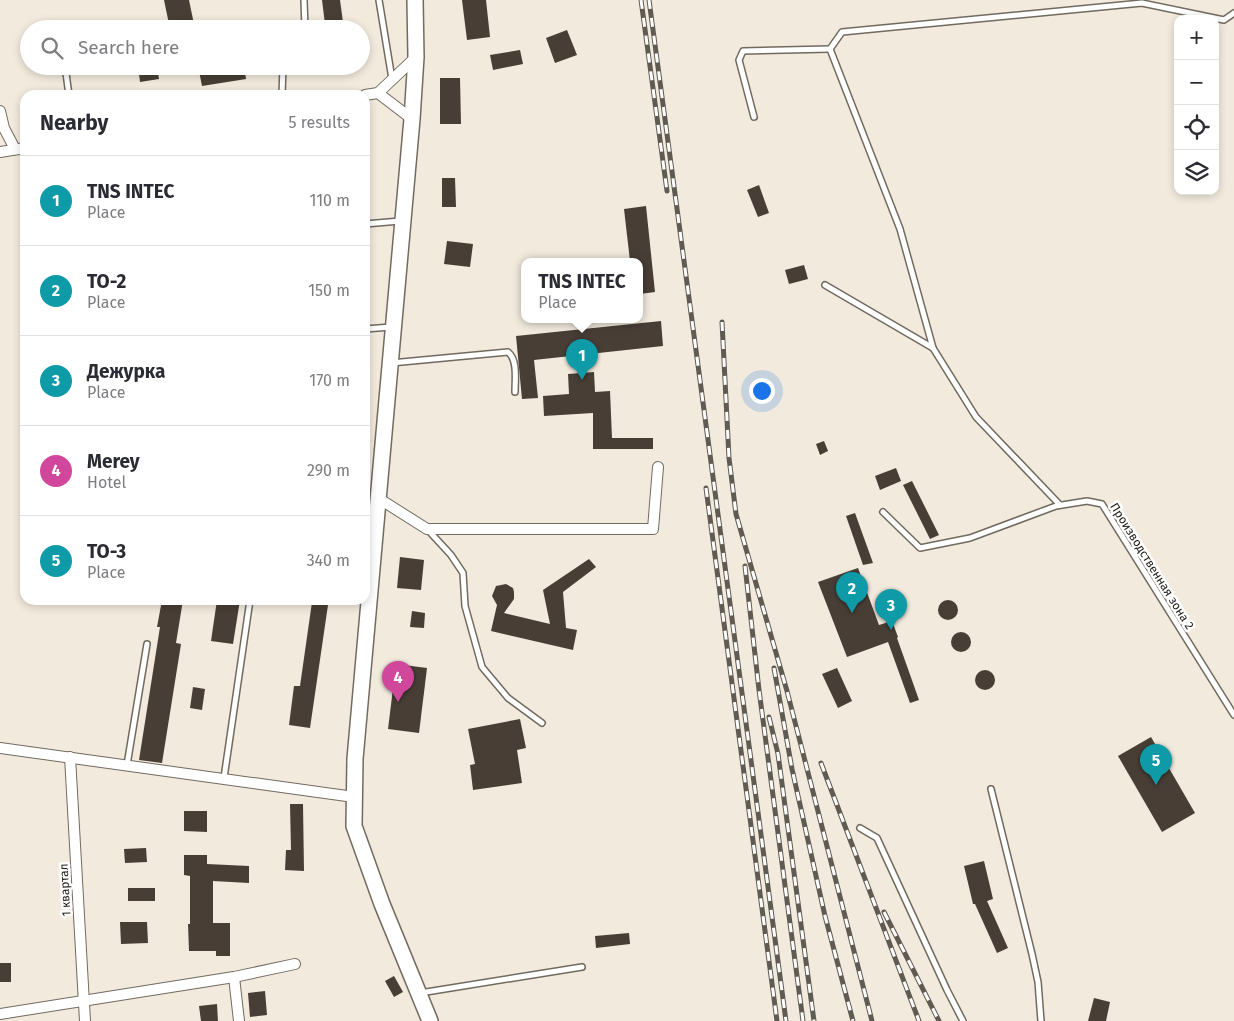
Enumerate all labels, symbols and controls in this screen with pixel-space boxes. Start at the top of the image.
map controls [1174,15,1219,195]
button: + [1174,15,1219,60]
search box [20,20,370,75]
icon: search [38,34,66,62]
text: Search here [78,36,179,59]
button: − [1174,60,1219,105]
button: locate [1174,105,1219,150]
text: Nearby [40,110,108,136]
text: 5 results [289,113,350,132]
button: layers [1174,150,1219,195]
text: TNS INTEC [87,180,174,203]
text: 1 [52,191,60,210]
text: 110 m [309,191,350,210]
text: Place [87,203,126,222]
popup [521,258,643,323]
text: ТО-2 [87,270,126,293]
text: TNS INTEC [538,270,626,293]
text: 2 [52,281,60,300]
text: 150 m [308,281,350,300]
text: Place [87,293,126,312]
text: Place [538,293,577,312]
pin: 1 [566,339,598,380]
text: Дежурка [87,360,165,383]
text: 3 [52,371,60,390]
text: 170 m [309,371,350,390]
your location [749,378,775,404]
text: Place [87,383,126,402]
text: Merey [87,450,140,473]
text: 4 [51,461,61,480]
text: 290 m [307,461,350,480]
text: Hotel [87,473,126,492]
street label: Производственная зона 2 [1107,500,1197,632]
text: ТО-3 [87,540,126,563]
text: 5 [52,551,60,570]
text: 340 m [307,551,350,570]
text: Place [87,563,126,582]
pin: 2 [836,572,868,613]
pin: 3 [875,589,907,630]
pin: 4 [382,661,414,702]
pin: 5 [1140,744,1172,785]
street label: 1 квартал [57,863,73,917]

